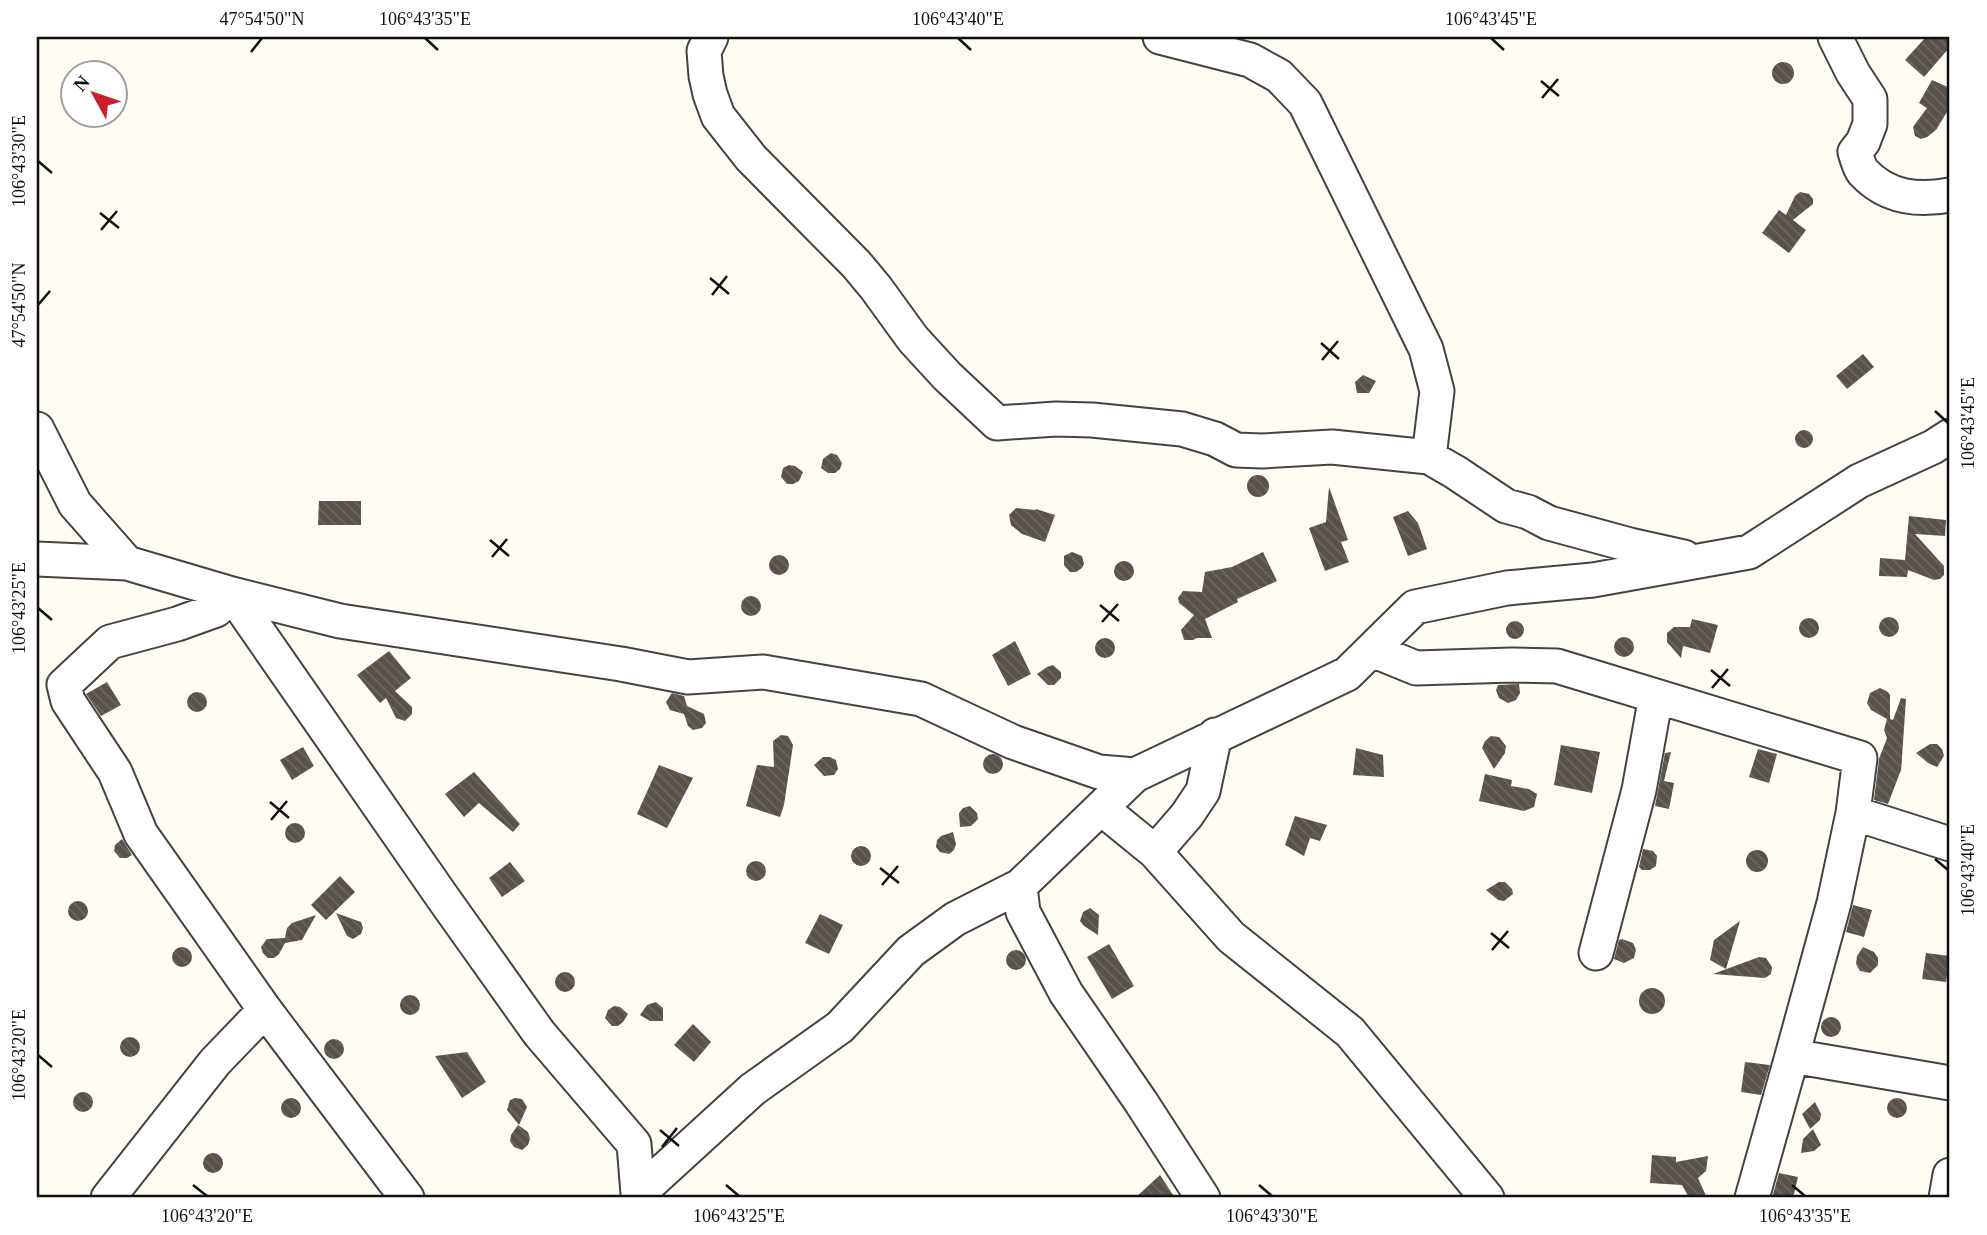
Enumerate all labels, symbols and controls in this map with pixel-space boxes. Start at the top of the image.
text: 47°54'50"N [220,9,304,29]
text: 106°43'35"E [379,9,471,29]
text: 106°43'40"E [912,9,1004,29]
text: 106°43'45"E [1445,9,1537,29]
north arrow [60,60,130,130]
text: N [69,71,94,95]
text: 106°43'30"E [9,115,29,207]
text: 47°54'50"N [9,263,29,347]
text: 106°43'45"E [1958,377,1978,469]
text: 106°43'25"E [9,562,29,654]
text: 106°43'40"E [1958,824,1978,916]
text: 106°43'20"E [9,1009,29,1101]
text: 106°43'20"E [161,1206,253,1226]
text: 106°43'25"E [693,1206,785,1226]
text: 106°43'30"E [1226,1206,1318,1226]
text: 106°43'35"E [1759,1206,1851,1226]

